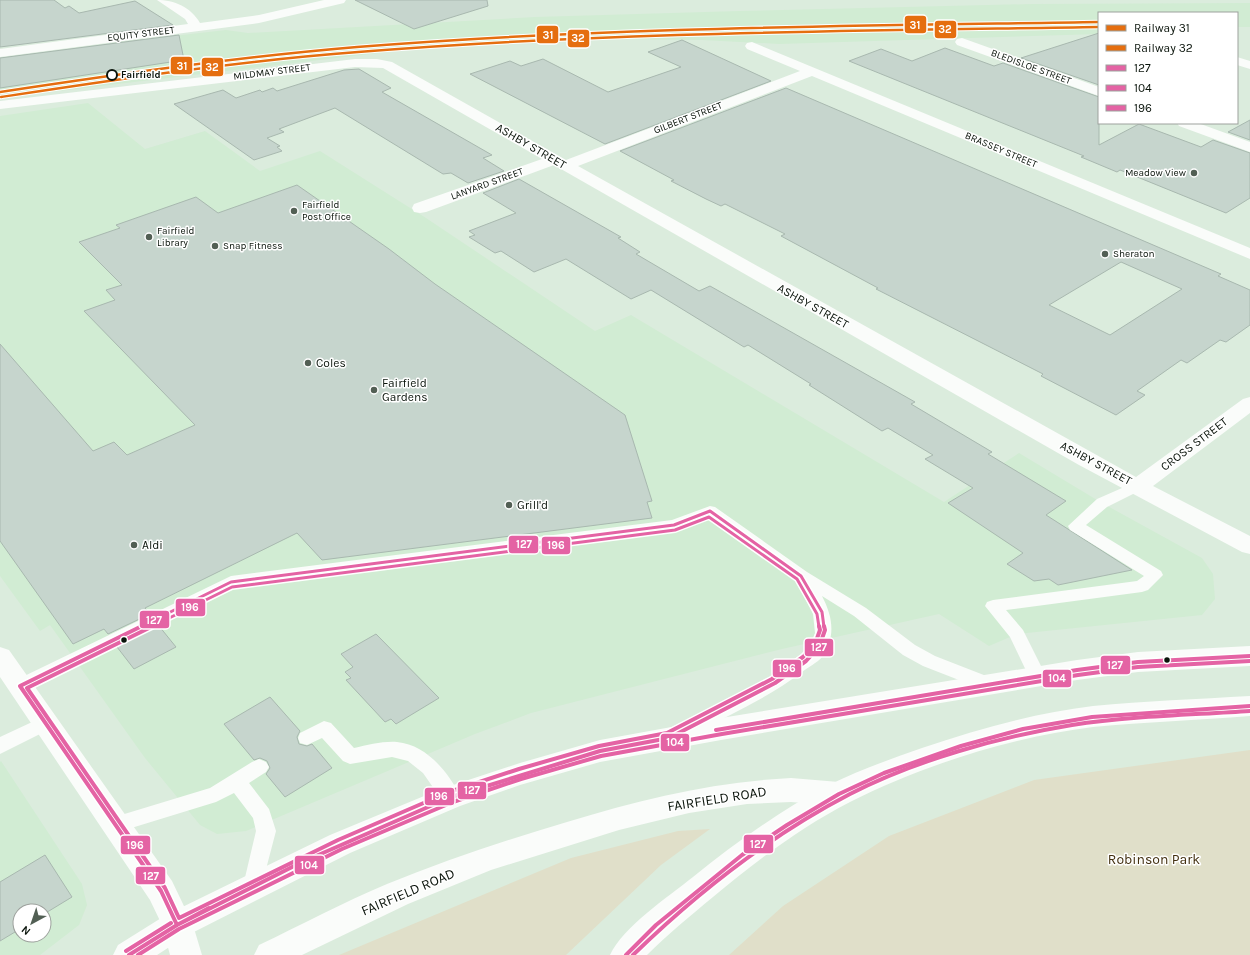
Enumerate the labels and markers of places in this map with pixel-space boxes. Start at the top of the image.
marker: Fairfield [106,69,118,81]
place label: Fairfield [121,69,161,81]
place label: Meadow View [1125,167,1187,179]
marker: Meadow View [1189,168,1199,178]
place label: Fairfield Post Office [302,199,351,223]
marker: Fairfield Post Office [289,206,299,216]
place label: Fairfield Library [157,225,194,249]
marker: Fairfield Library [144,232,154,242]
place label: Snap Fitness [223,240,282,252]
marker: Snap Fitness [210,241,220,251]
place label: Sheraton [1113,248,1155,260]
marker: Sheraton [1100,249,1110,259]
place label: Coles [316,356,346,370]
marker: Coles [303,358,313,368]
place label: Fairfield Gardens [382,376,428,404]
marker: Fairfield Gardens [369,385,379,395]
place label: Grill'd [517,498,548,512]
marker: Grill'd [504,500,514,510]
place label: Aldi [142,538,163,552]
marker: Aldi [129,540,139,550]
unlabelled marker [119,635,129,645]
unlabelled marker [1162,655,1172,665]

